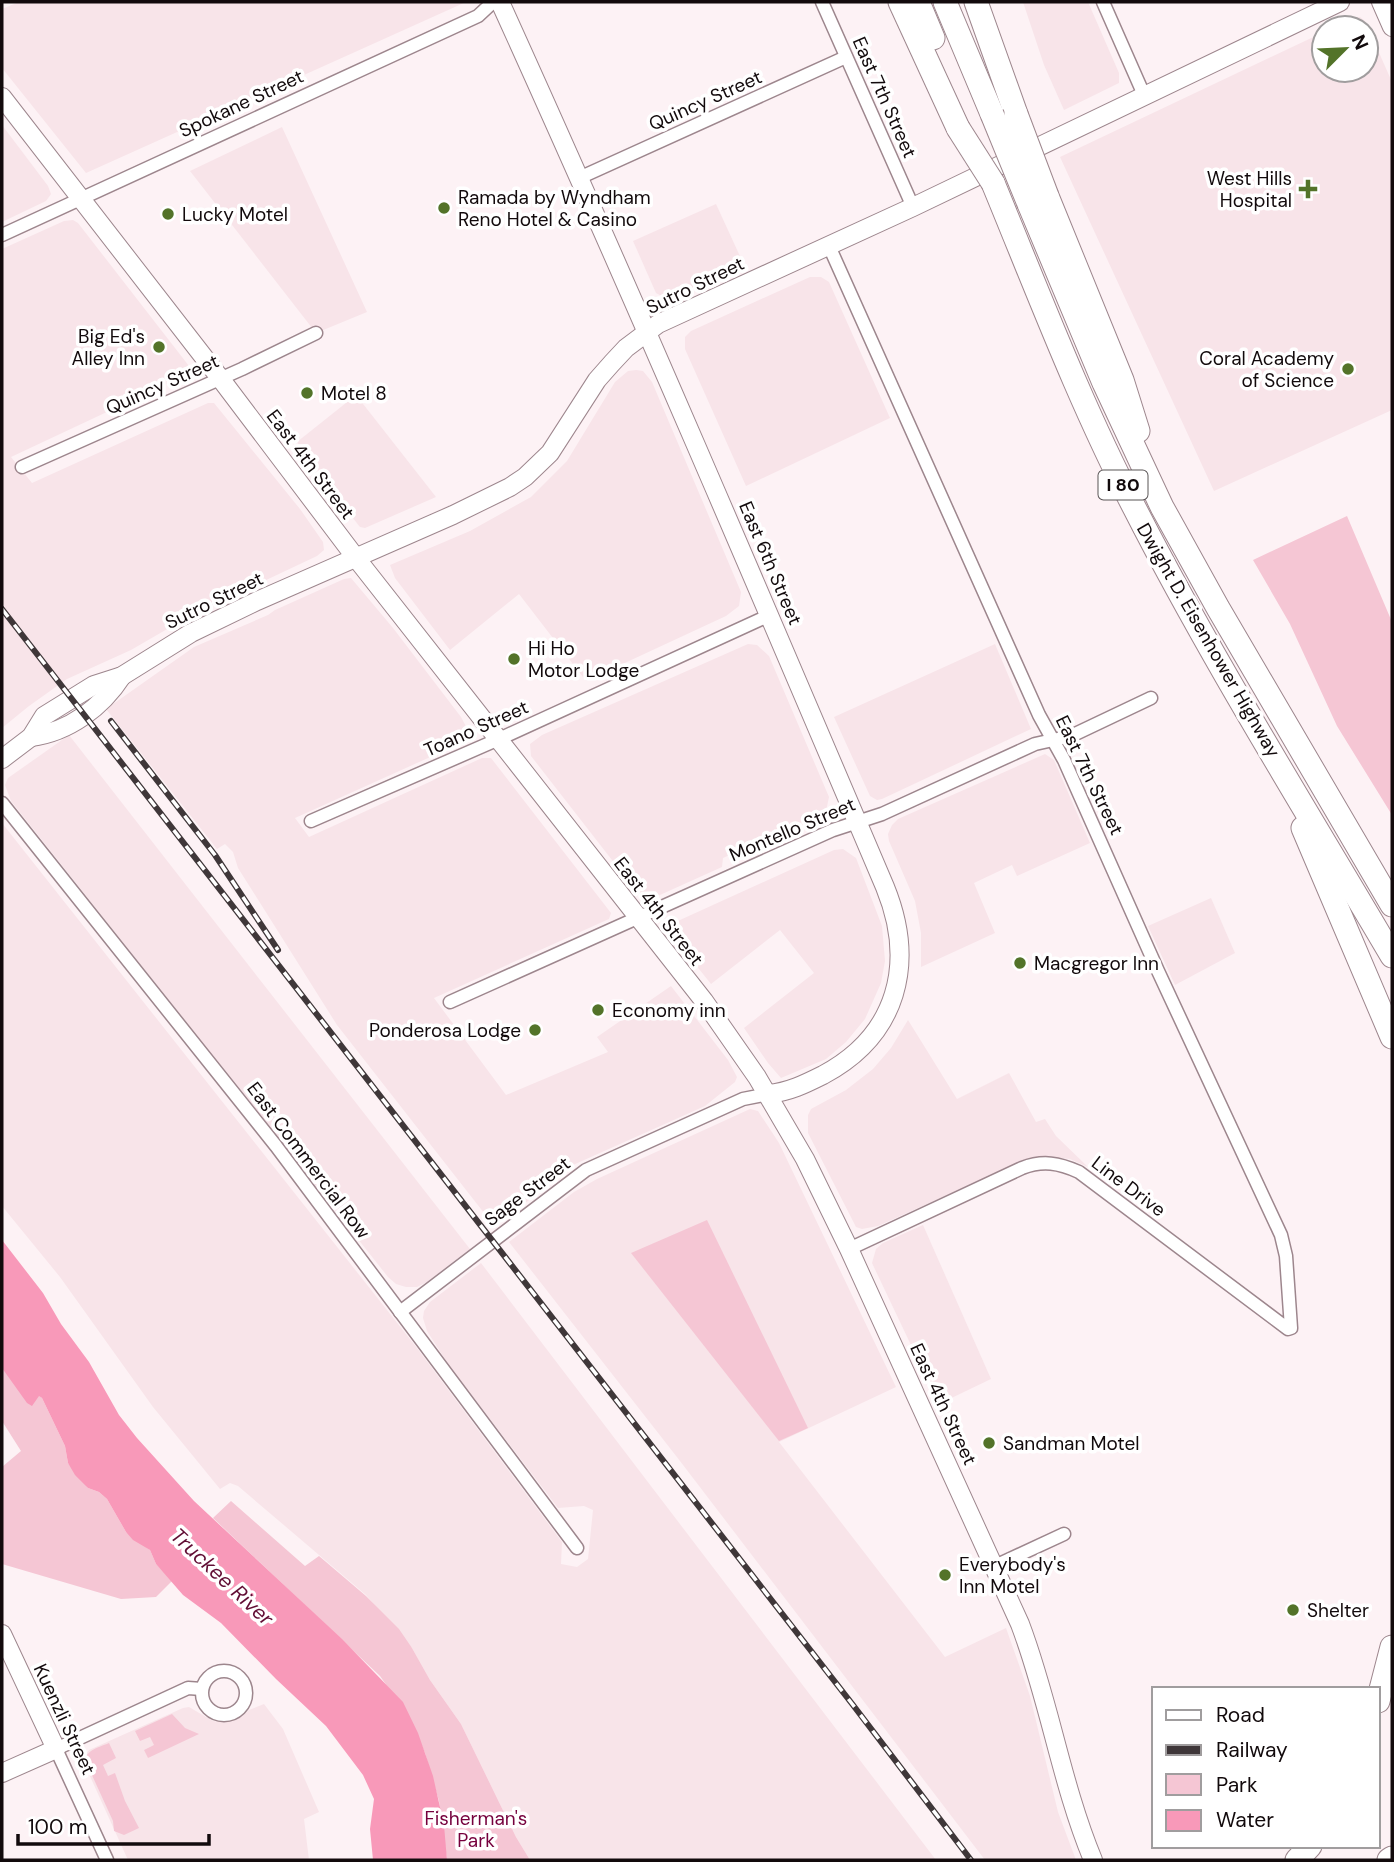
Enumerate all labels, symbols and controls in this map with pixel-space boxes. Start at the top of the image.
north arrow [1310,14,1380,84]
text: N [1346,31,1374,54]
street label: East 7th Street [847,33,922,162]
street label: Spokane Street [175,64,307,143]
street label: Quincy Street [645,64,766,137]
place label: West Hills Hospital [1207,166,1292,213]
marker: West Hills Hospital [1298,179,1318,199]
place label: Ramada by Wyndham Reno Hotel & Casino [458,185,651,232]
marker: Ramada by Wyndham Reno Hotel & Casino [436,200,452,216]
place label: Lucky Motel [182,202,288,227]
marker: Lucky Motel [160,206,176,222]
street label: Sutro Street [642,251,748,320]
place label: Big Ed's Alley Inn [72,324,145,371]
marker: Big Ed's Alley Inn [151,339,167,355]
place label: Coral Academy of Science [1199,346,1334,393]
street label: Quincy Street [102,348,223,421]
marker: Coral Academy of Science [1340,361,1356,377]
place label: Motel 8 [321,381,387,406]
marker: Motel 8 [299,385,315,401]
street label: East 4th Street [261,404,360,524]
road number: I 80 [1098,471,1148,500]
street label: East 6th Street [733,498,808,629]
street label: Dwight D. Eisenhower Highway [1131,519,1286,762]
street label: Sutro Street [161,566,267,635]
place label: Hi Ho Motor Lodge [528,636,639,683]
marker: Hi Ho Motor Lodge [506,651,522,667]
street label: Toano Street [420,694,532,763]
street label: East 7th Street [1050,711,1129,839]
street label: Montello Street [725,792,859,867]
street label: East 4th Street [608,852,709,971]
place label: Macgregor Inn [1034,951,1159,976]
marker: Macgregor Inn [1012,955,1028,971]
place label: Economy inn [612,998,726,1023]
marker: Economy inn [590,1002,606,1018]
place label: Ponderosa Lodge [369,1018,521,1043]
marker: Ponderosa Lodge [527,1022,543,1038]
street label: East Commercial Row [241,1077,376,1244]
street label: Line Drive [1087,1150,1171,1222]
street label: Sage Street [479,1151,575,1232]
street label: East 4th Street [904,1339,983,1469]
place label: Sandman Motel [1003,1431,1139,1456]
marker: Sandman Motel [981,1435,997,1451]
water label: Truckee River [164,1522,280,1633]
place label: Everybody's Inn Motel [959,1552,1066,1599]
marker: Everybody's Inn Motel [937,1567,953,1583]
place label: Shelter [1307,1598,1369,1623]
marker: Shelter [1285,1602,1301,1618]
street label: Kuenzli Street [28,1660,101,1779]
legend [1152,1687,1380,1848]
text: Road [1216,1701,1265,1729]
text: Railway [1216,1736,1288,1764]
text: Park [1216,1771,1258,1799]
scale bar [18,1802,208,1846]
park label: Fisherman's Park [425,1806,527,1853]
text: Water [1216,1806,1274,1834]
text: 100 m [28,1813,88,1841]

